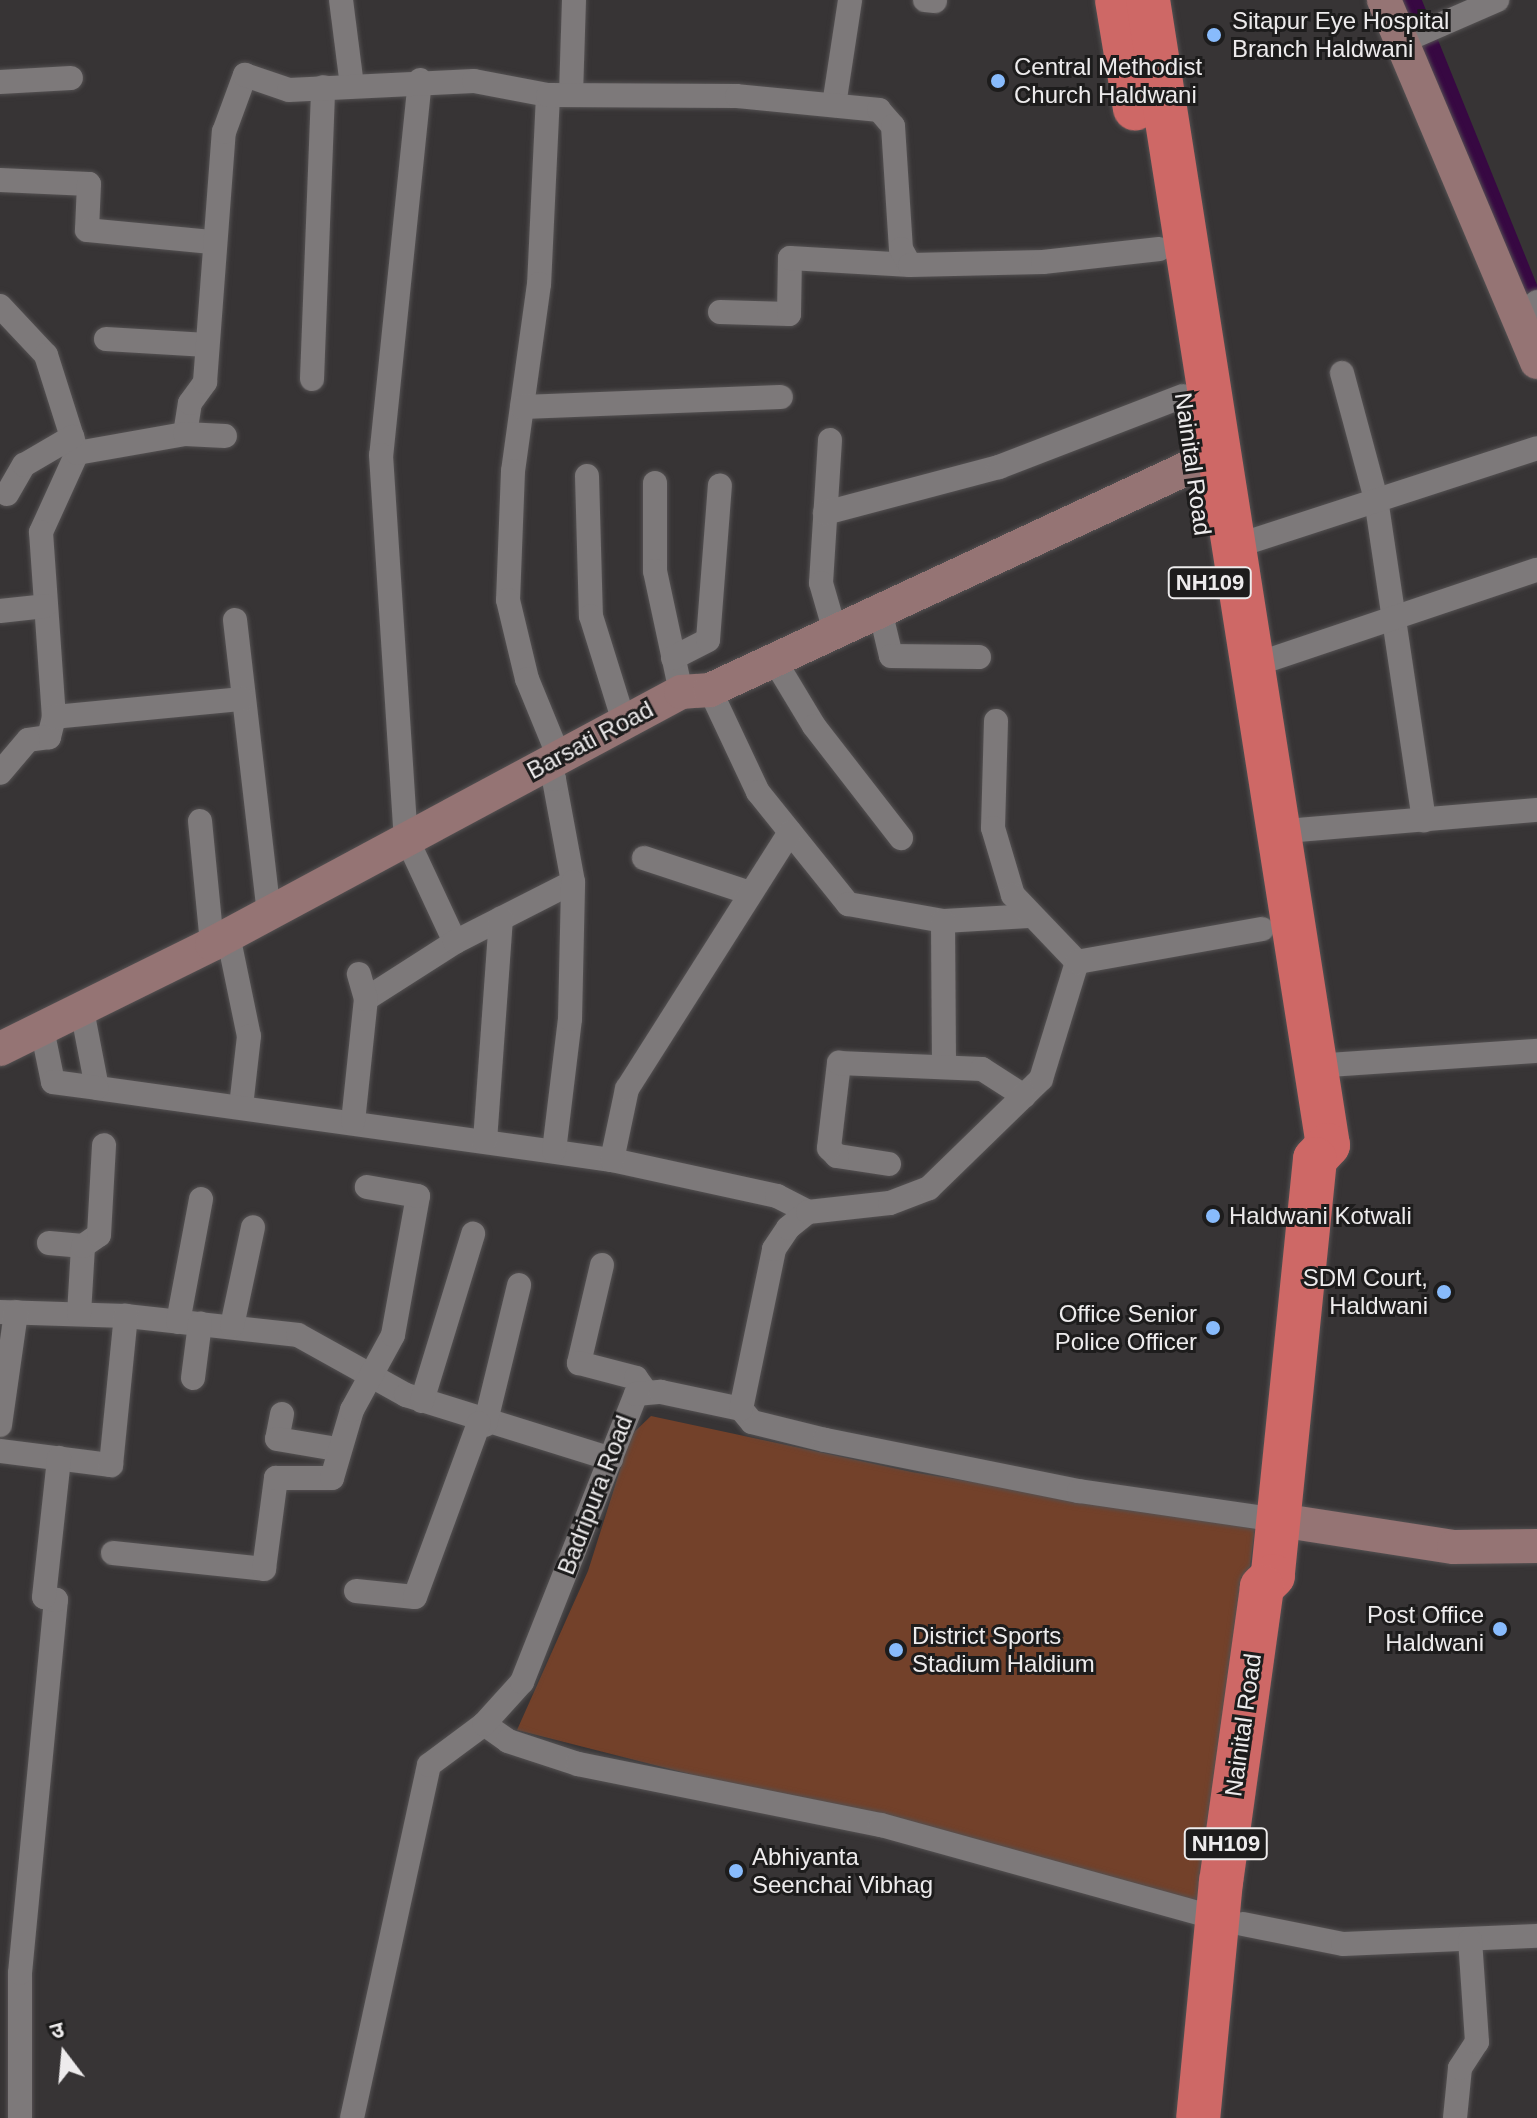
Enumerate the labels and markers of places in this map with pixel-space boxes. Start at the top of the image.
place label: Sitapur Eye Hospital Branch Haldwani [1232,7,1449,63]
marker: Sitapur Eye Hospital Branch Haldwani [1203,24,1225,46]
place label: Central Methodist Church Haldwani [1014,53,1202,109]
marker: Central Methodist Church Haldwani [989,72,1007,90]
place label: Haldwani Kotwali [1229,1202,1412,1230]
marker: Haldwani Kotwali [1204,1207,1222,1225]
place label: SDM Court, Haldwani [1303,1264,1428,1320]
marker: SDM Court, Haldwani [1435,1283,1453,1301]
place label: Office Senior Police Officer [1055,1300,1197,1356]
marker: Office Senior Police Officer [1204,1319,1222,1337]
place label: Post Office Haldwani [1367,1601,1484,1657]
marker: Post Office Haldwani [1491,1620,1509,1638]
place label: District Sports Stadium Haldium [912,1622,1095,1678]
marker: District Sports Stadium Haldium [887,1641,905,1659]
place label: Abhiyanta Seenchai Vibhag [752,1843,933,1899]
marker: Abhiyanta Seenchai Vibhag [727,1862,745,1880]

